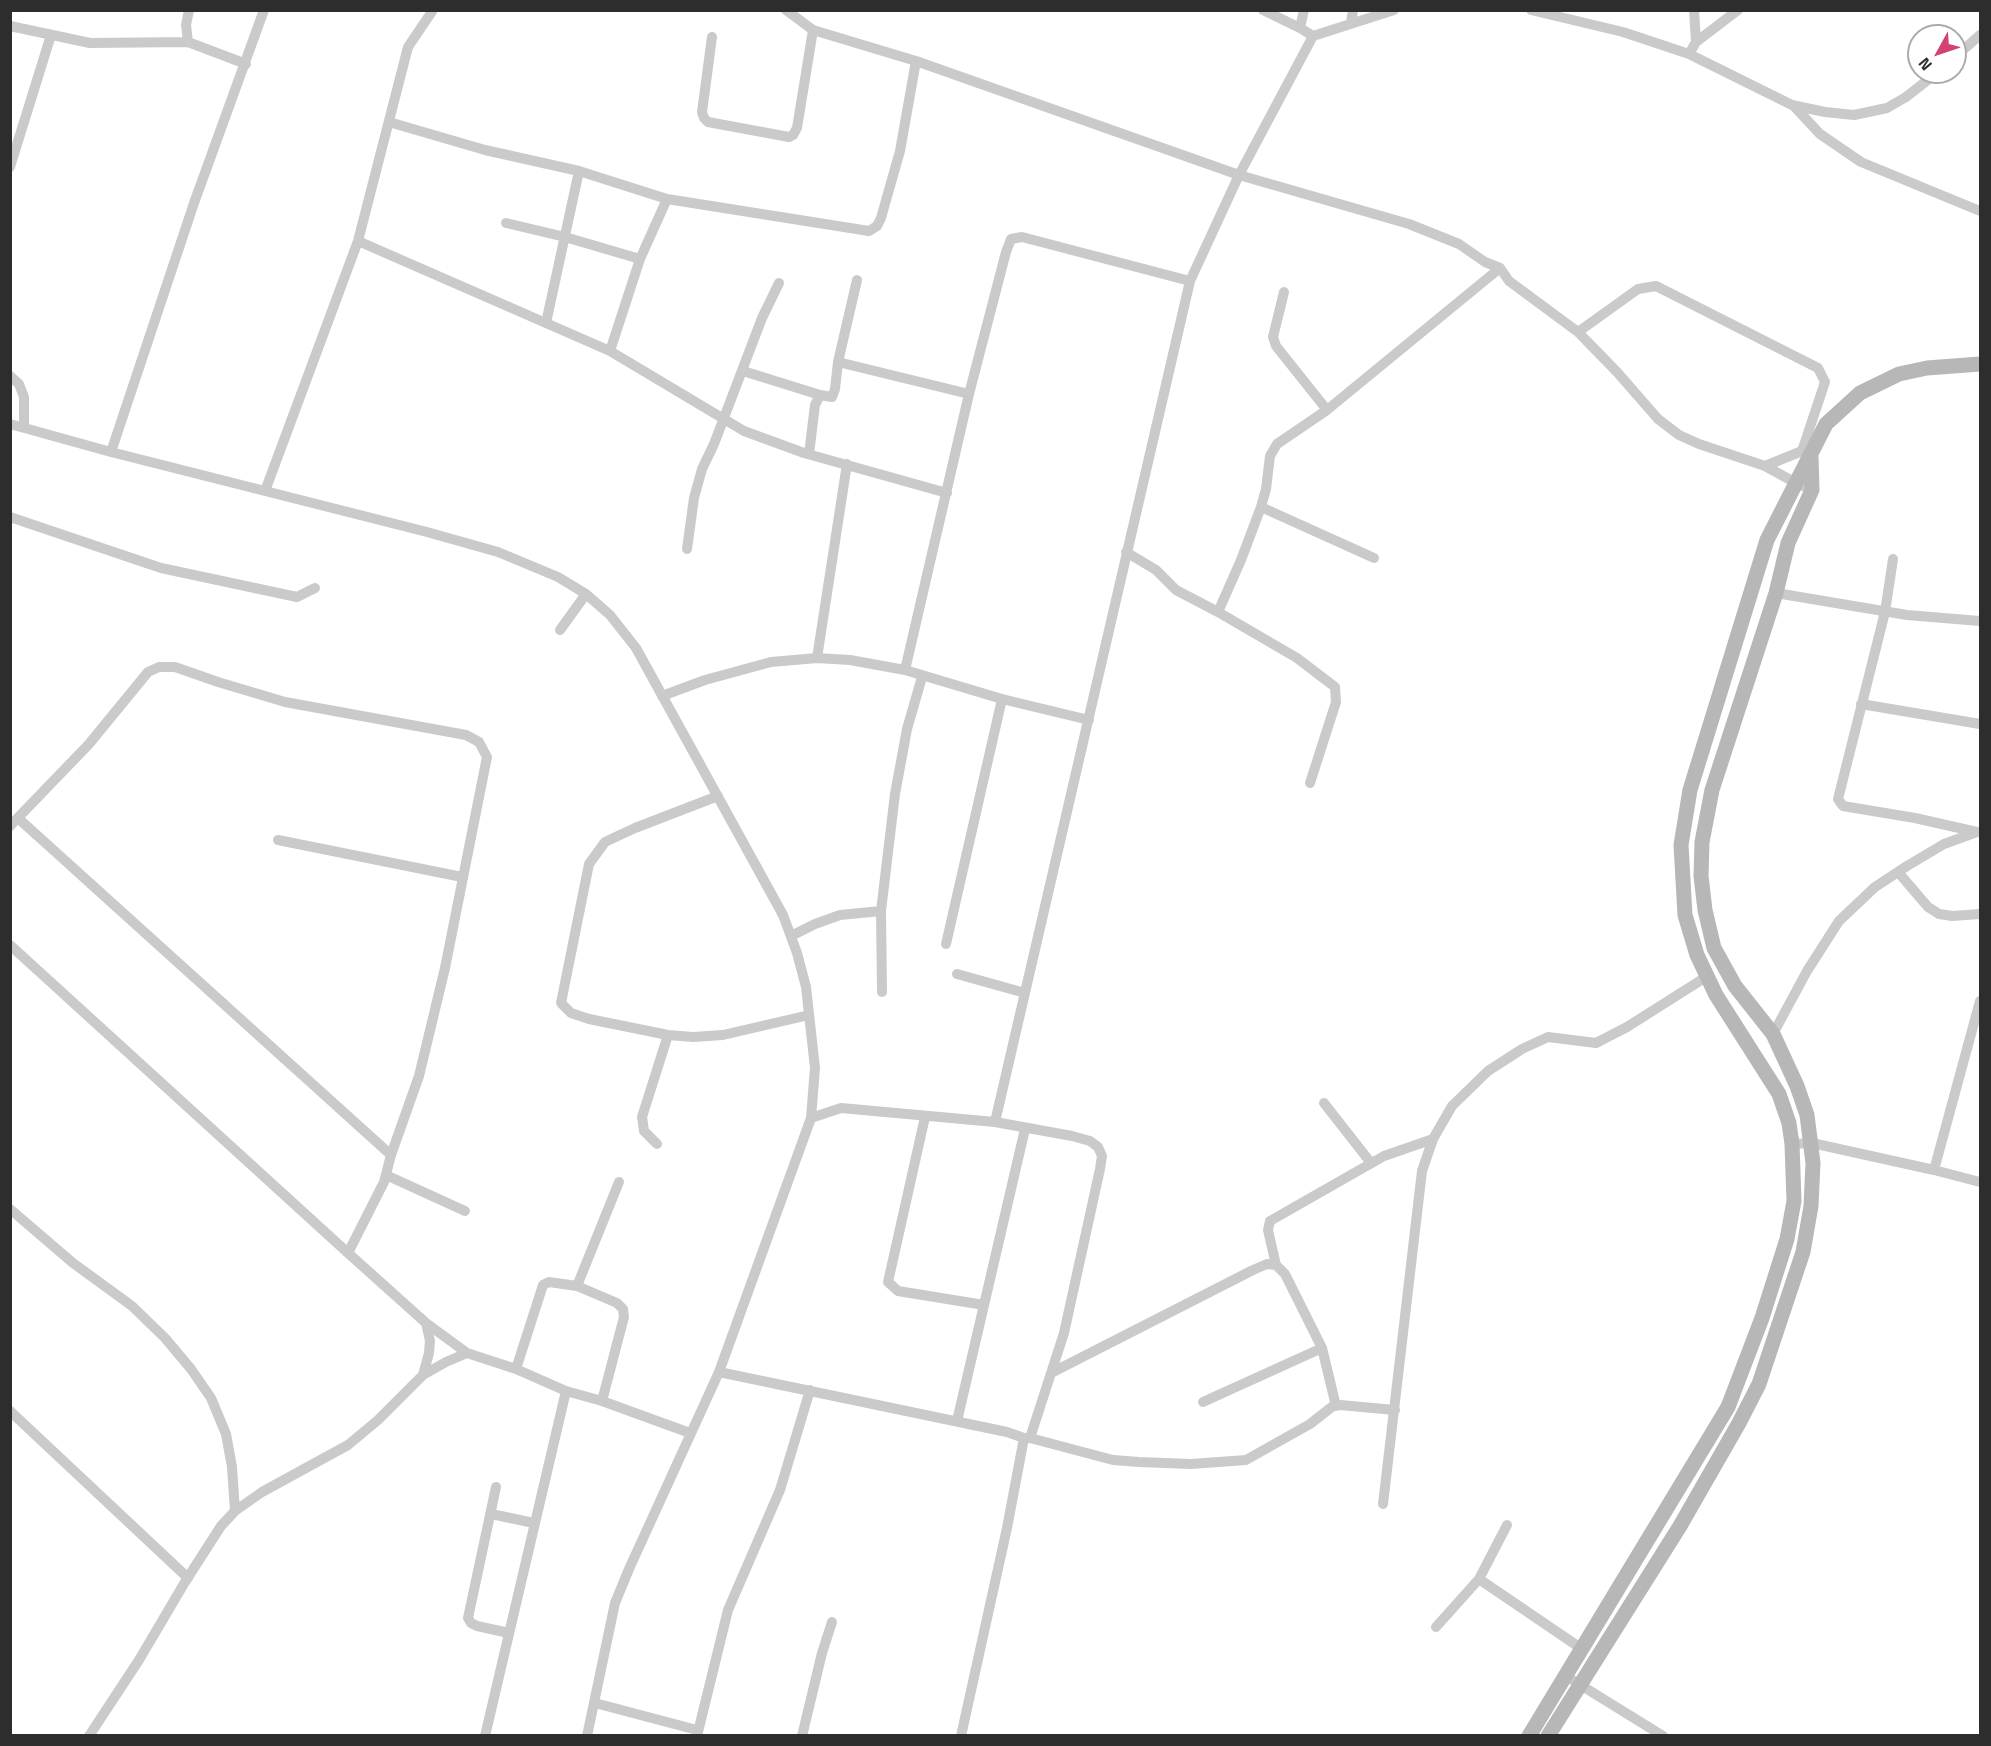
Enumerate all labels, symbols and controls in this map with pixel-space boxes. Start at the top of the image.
north arrow [1907,24,1967,84]
text: N [1912,52,1938,76]

